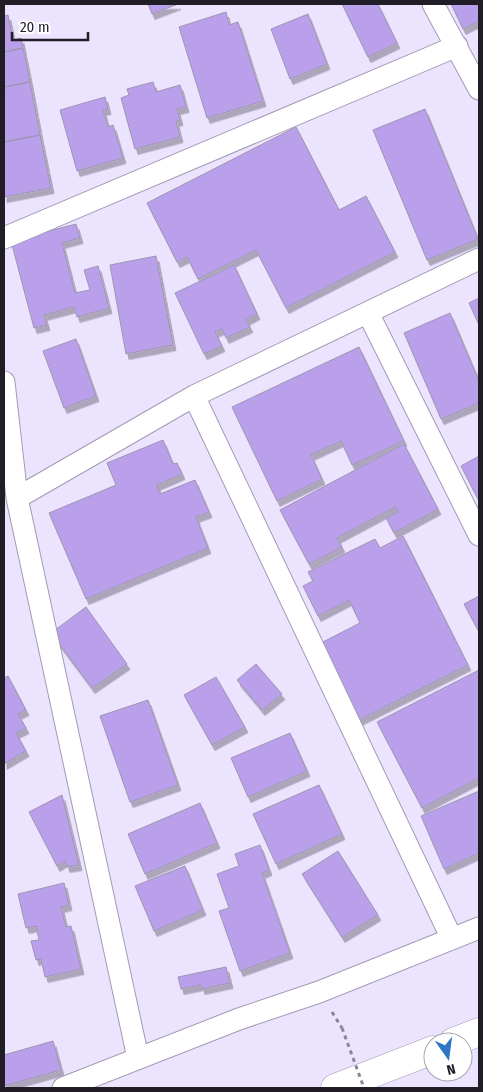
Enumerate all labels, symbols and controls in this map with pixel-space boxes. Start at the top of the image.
scale bar [12,10,89,42]
text: 20 m [20,18,50,36]
north arrow [423,1032,473,1082]
text: N [445,1060,457,1078]

